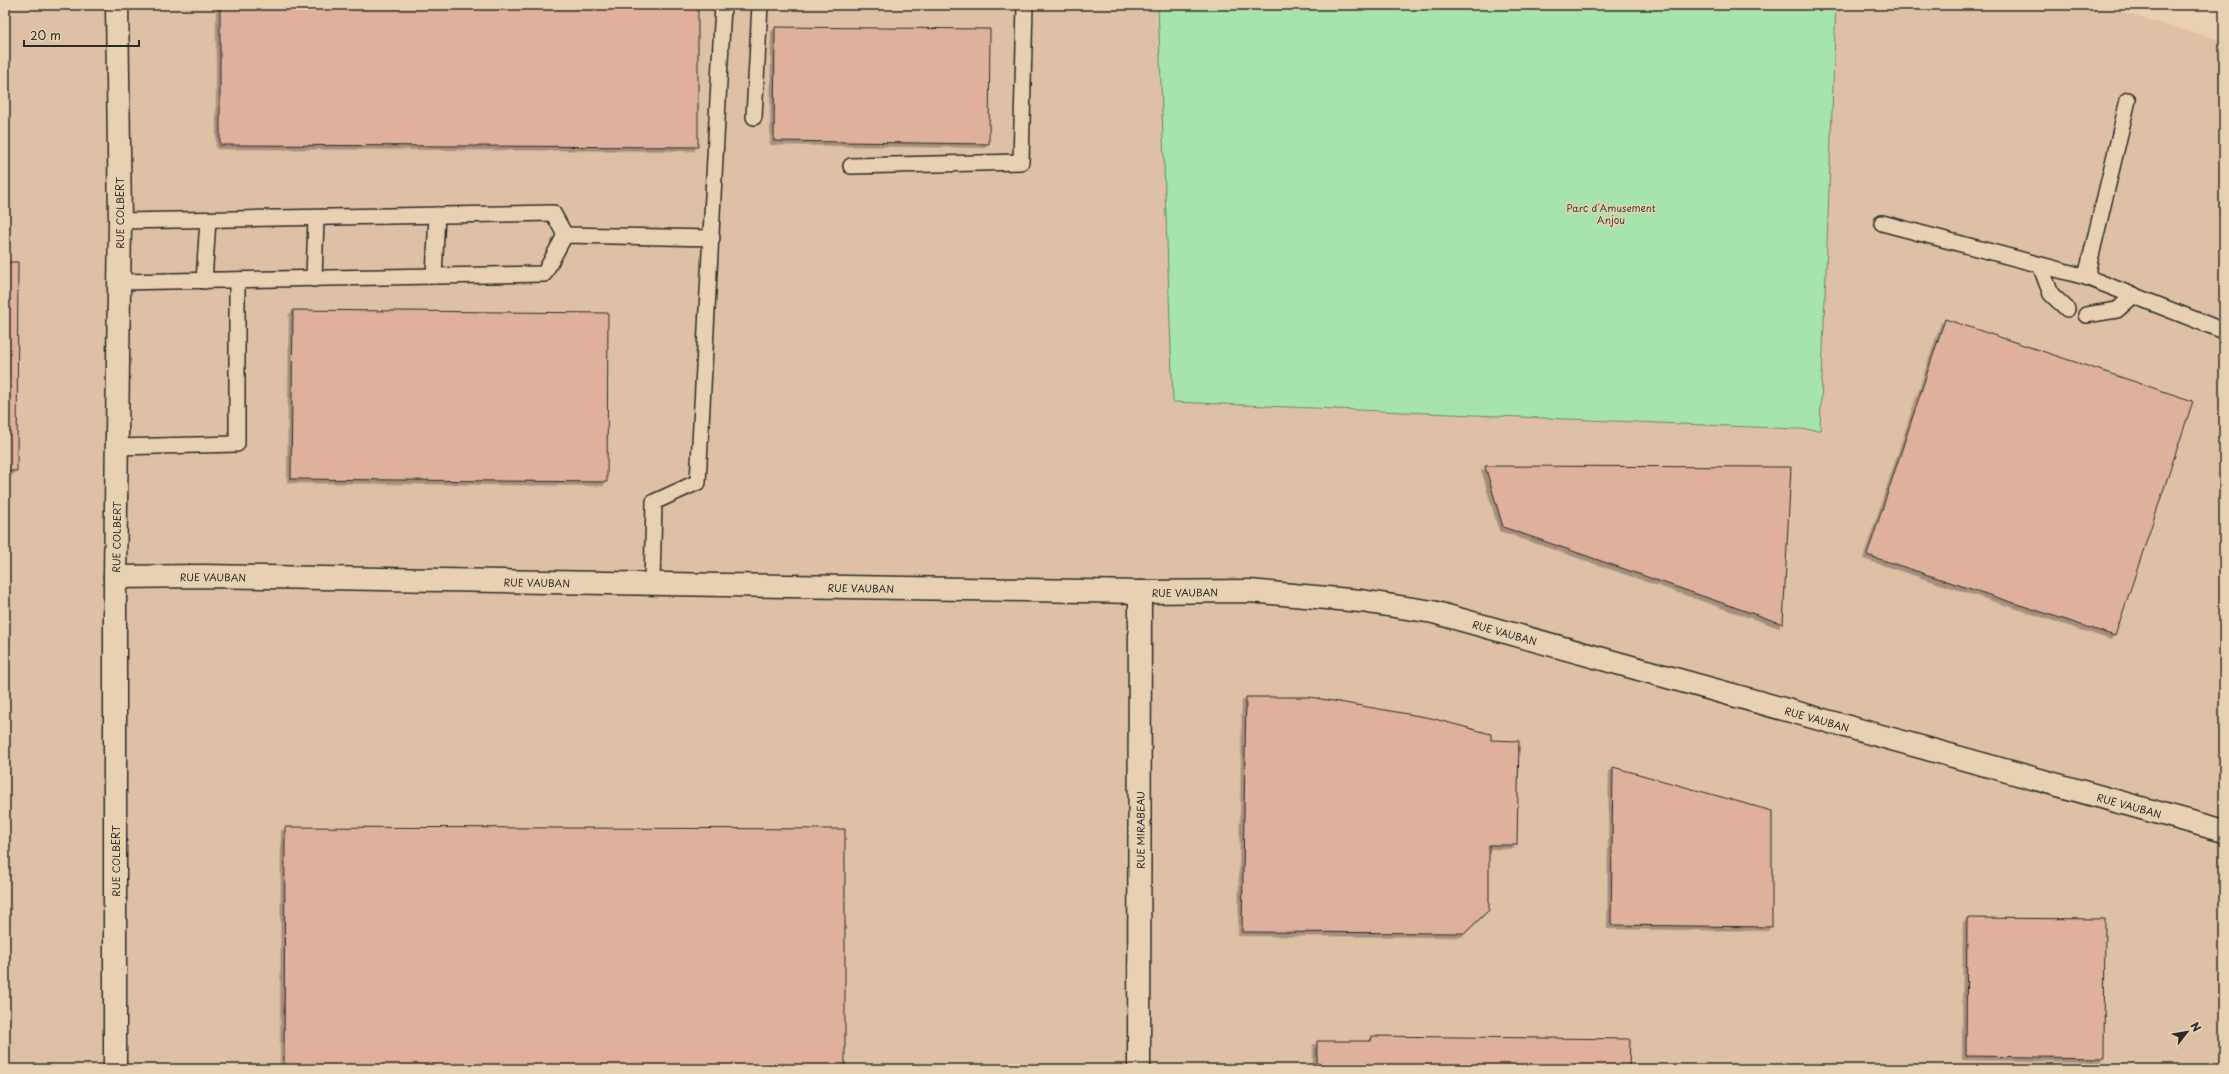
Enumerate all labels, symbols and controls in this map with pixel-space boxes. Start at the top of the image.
scale bar [24,22,139,48]
text: 20 m [30,26,61,44]
street label: RUE COLBERT [112,177,127,249]
park label: Parc d'Amusement Anjou [1566,200,1656,227]
street label: RUE COLBERT [108,501,124,573]
street label: RUE VAUBAN [180,568,247,584]
street label: RUE VAUBAN [504,574,570,590]
street label: RUE VAUBAN [828,579,894,595]
street label: RUE VAUBAN [1152,584,1218,599]
street label: RUE VAUBAN [1471,616,1539,648]
street label: RUE VAUBAN [1783,702,1851,734]
street label: RUE VAUBAN [2095,789,2164,821]
street label: RUE MIRABEAU [1132,791,1147,869]
street label: RUE COLBERT [108,825,123,897]
north arrow [2167,1012,2207,1052]
text: N [2186,1018,2206,1035]

